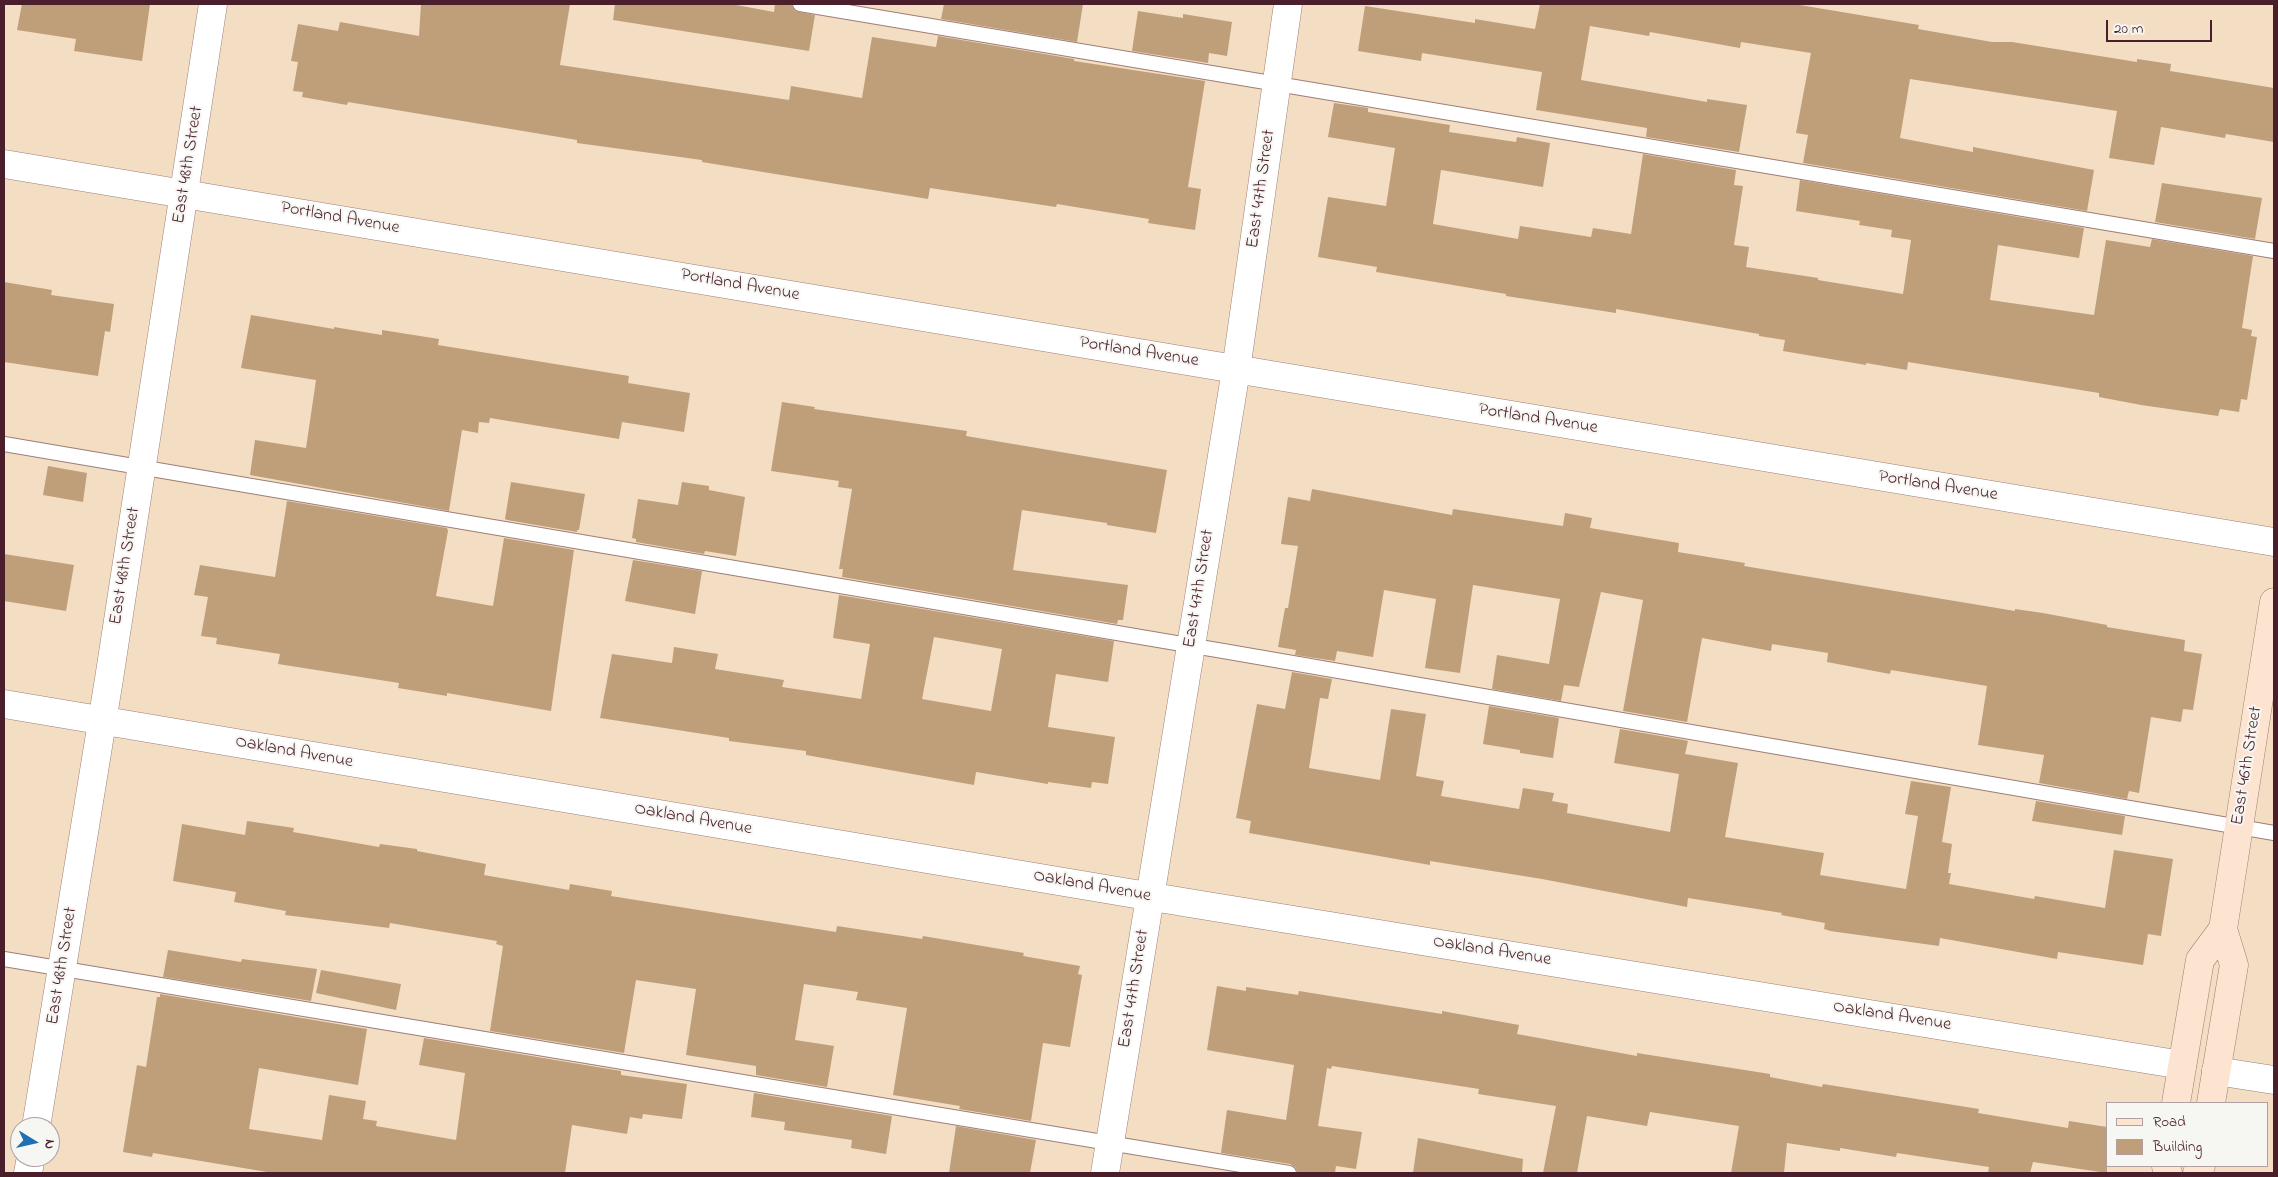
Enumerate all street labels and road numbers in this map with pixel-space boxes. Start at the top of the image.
street label: East 48th Street [169,105,209,225]
street label: East 47th Street [1243,128,1281,250]
street label: Portland Avenue [279,198,401,240]
street label: Portland Avenue [679,265,801,307]
street label: Portland Avenue [1078,333,1200,373]
street label: Portland Avenue [1477,400,1599,440]
street label: Portland Avenue [1877,467,1999,507]
street label: East 48th Street [106,506,146,626]
street label: East 47th Street [1180,528,1220,650]
street label: East 46th Street [2228,705,2268,827]
street label: Oakland Avenue [233,732,355,774]
street label: Oakland Avenue [632,799,754,841]
street label: Oakland Avenue [1031,866,1153,908]
street label: East 48th Street [43,906,83,1026]
street label: East 47th Street [1115,928,1155,1050]
street label: Oakland Avenue [1431,932,1553,972]
street label: Oakland Avenue [1831,997,1953,1037]

